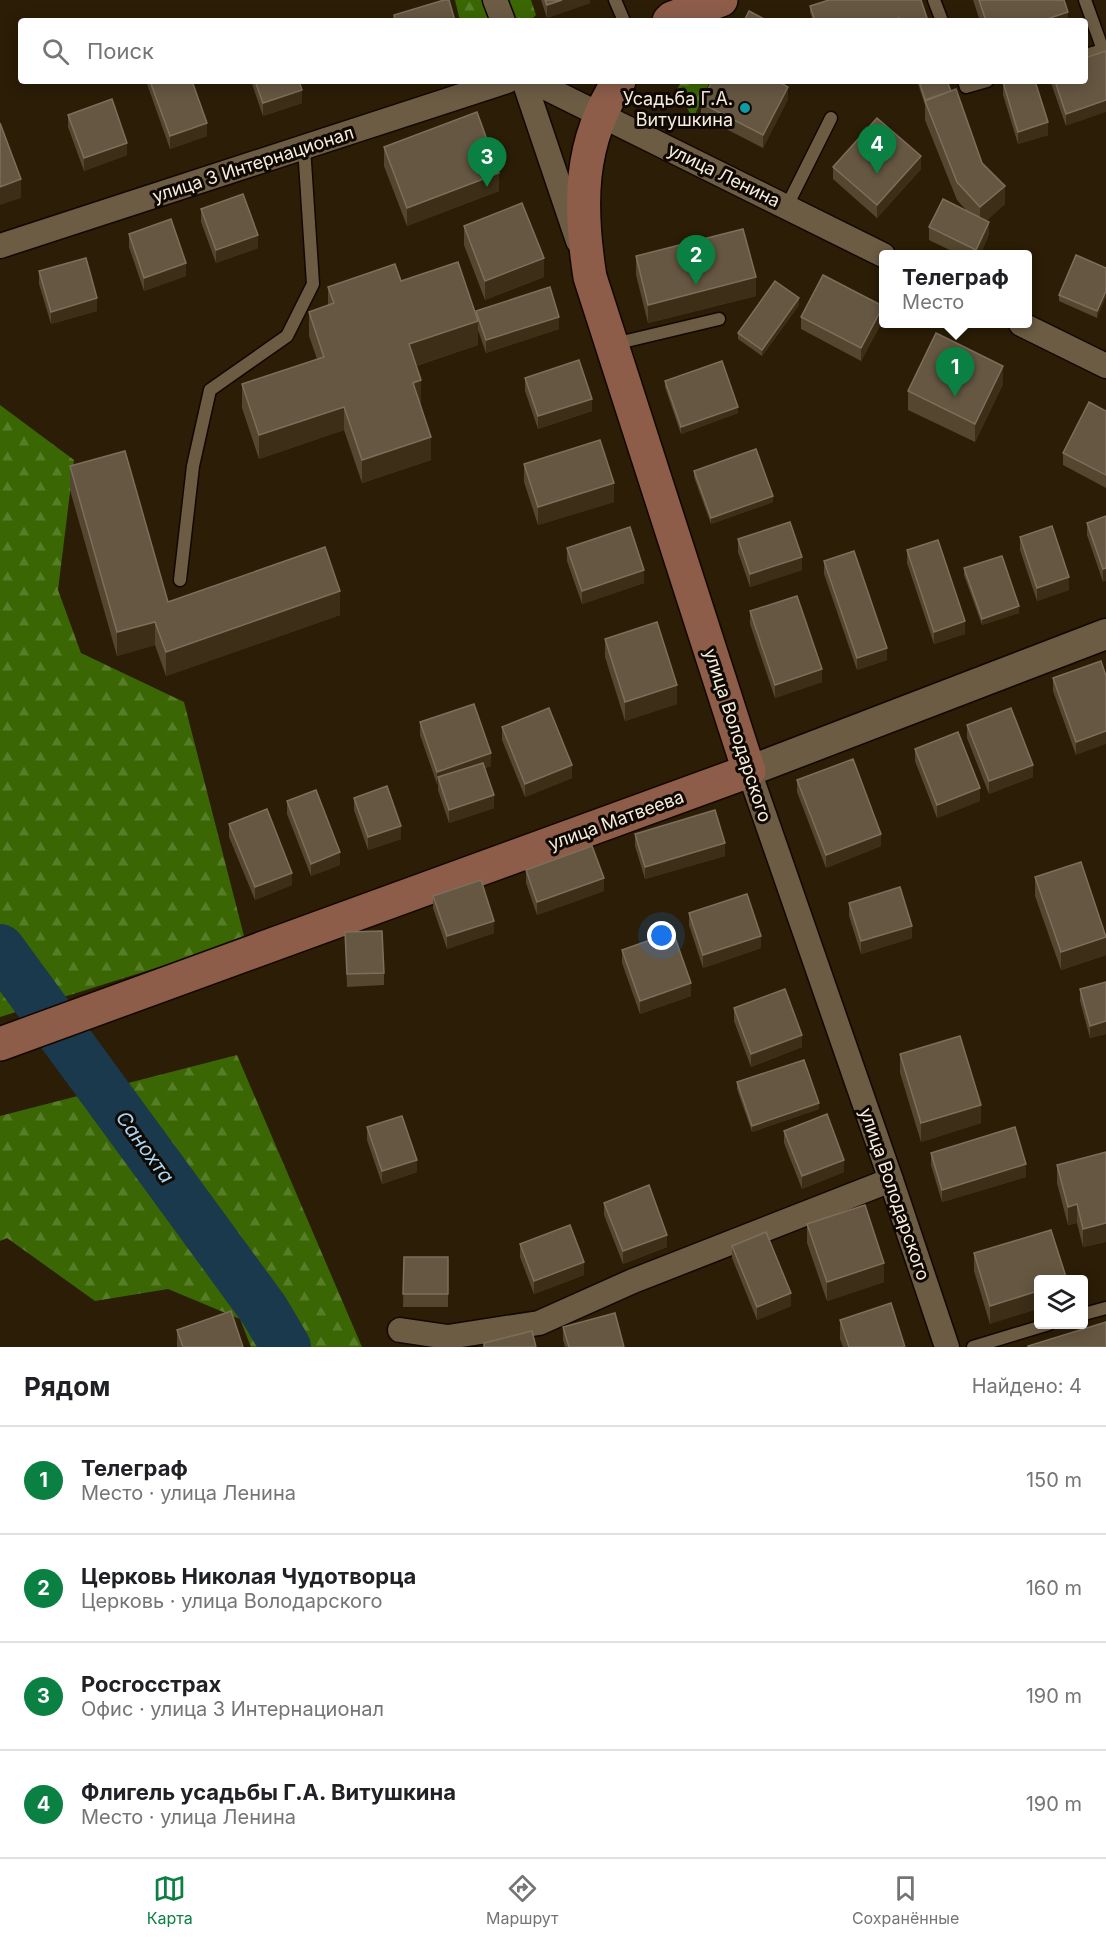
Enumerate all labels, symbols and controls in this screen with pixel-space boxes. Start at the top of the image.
search box [18,18,1088,84]
icon: search [39,35,72,68]
text: Поиск [87,38,154,64]
place label: Усадьба Г.А. Витушкина [623,88,733,130]
marker: Усадьба Г.А. Витушкина [738,101,752,115]
street label: улица 3 Интернационал [150,122,356,206]
pin: 4 [858,124,896,174]
pin: 3 [468,138,506,187]
street label: улица Ленина [664,139,784,211]
pin: 2 [676,236,716,285]
popup [879,250,1032,328]
text: Телеграф [902,264,1009,290]
text: Место [902,290,964,314]
pin: 1 [936,348,974,397]
street label: улица Володарского [700,646,776,824]
street label: улица Матвеева [545,786,687,854]
your location [647,921,676,950]
street label: улица Володарского [856,1105,934,1283]
water label: Санохта [111,1106,179,1188]
map controls [1034,1275,1088,1329]
button: layers [1034,1275,1088,1329]
text: Рядом [24,1371,110,1402]
text: Найдено: 4 [972,1374,1082,1398]
text: Телеграф [81,1455,188,1481]
text: 1 [39,1468,48,1492]
text: 150 m [1026,1468,1082,1492]
text: Место · улица Ленина [81,1481,296,1505]
text: Церковь Николая Чудотворца [81,1563,416,1589]
text: 2 [37,1576,50,1600]
text: 160 m [1026,1576,1082,1600]
text: Церковь · улица Володарского [81,1589,382,1613]
text: Росгосстрах [81,1671,221,1697]
text: 3 [37,1684,50,1708]
text: 190 m [1026,1684,1082,1708]
text: Офис · улица 3 Интернационал [81,1697,384,1721]
text: Флигель усадьбы Г.А. Витушкина [81,1779,456,1805]
text: 4 [37,1792,50,1816]
text: 190 m [1026,1792,1082,1816]
text: Место · улица Ленина [81,1805,296,1829]
tab: Карта [147,1872,193,1928]
tab: Маршрут [486,1872,559,1928]
tab: Сохранённые [852,1872,959,1928]

